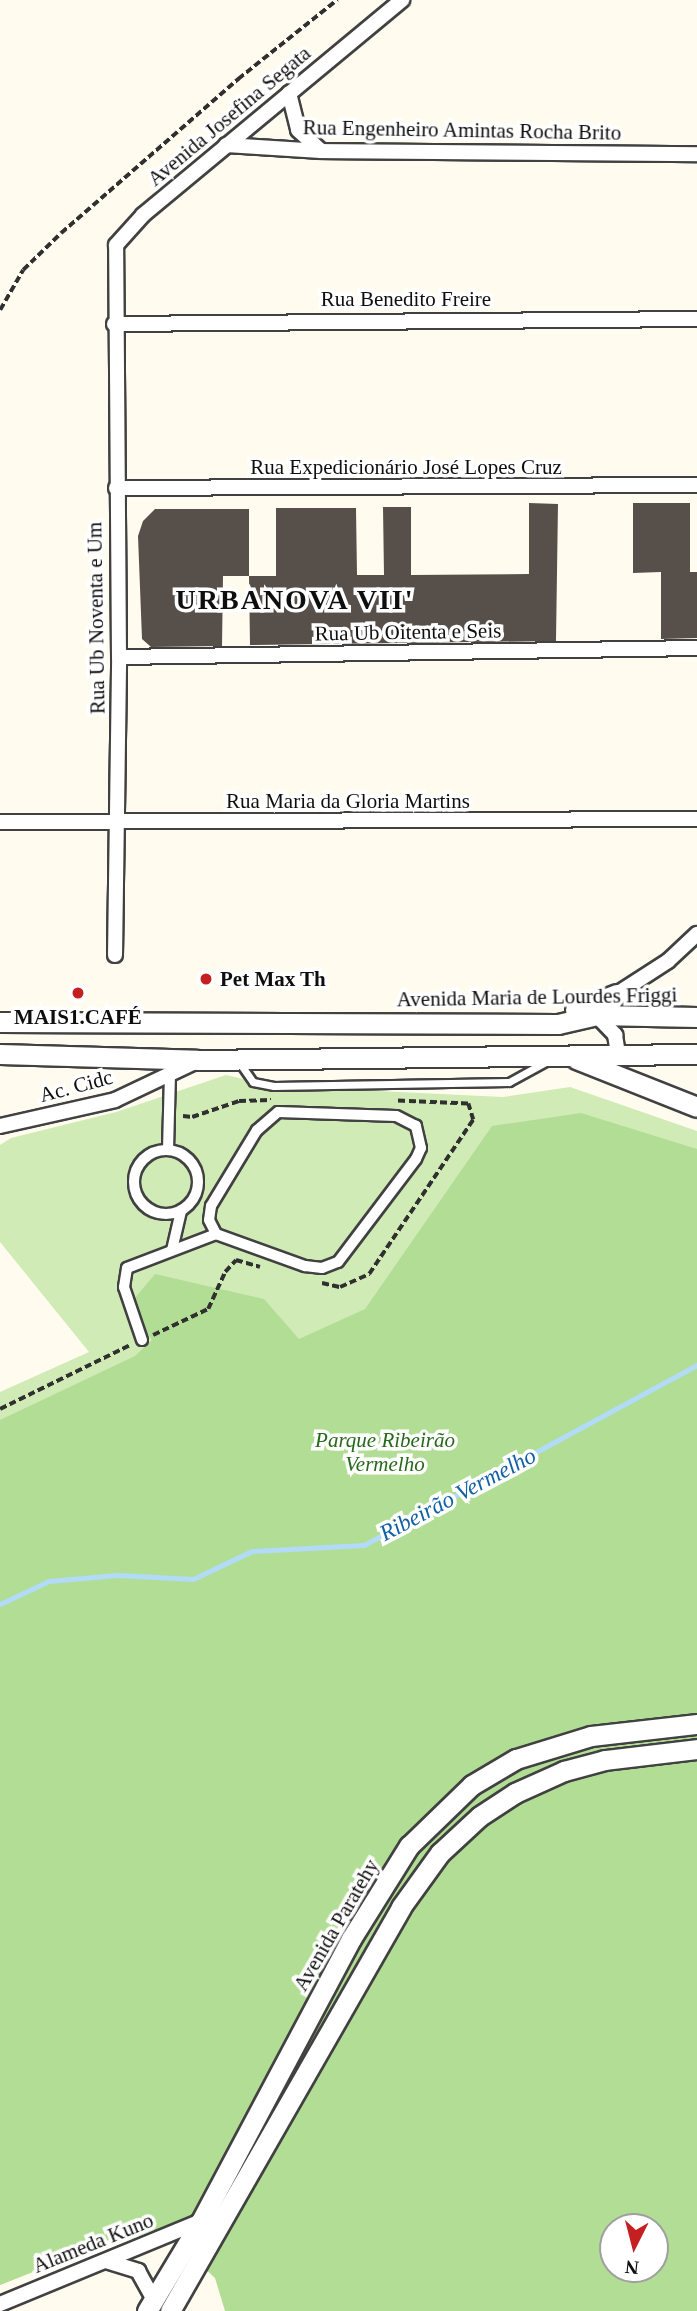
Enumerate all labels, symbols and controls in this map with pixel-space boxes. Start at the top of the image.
street label: Avenida Josefina Segata [142,41,316,191]
street label: Rua Engenheiro Amintas Rocha Brito [302,115,622,145]
street label: Rua Benedito Freire [321,286,491,312]
street label: Rua Expedicionário José Lopes Cruz [250,454,562,480]
street label: Rua Ub Noventa e Um [82,522,110,714]
district label: URBANOVA VII' [176,583,414,617]
street label: Rua Ub Oitenta e Seis [314,618,502,646]
street label: Rua Maria da Gloria Martins [226,788,470,814]
place label: Pet Max Th [220,966,326,992]
marker: Pet Max Th [198,971,214,987]
street label: Avenida Maria de Lourdes Friggi [396,982,678,1012]
marker: MAIS1.CAFÉ [70,985,86,1001]
place label: MAIS1.CAFÉ [14,1004,142,1030]
street label: Ac. Cidc [37,1064,115,1108]
park label: Parque Ribeirão Vermelho [315,1427,455,1477]
water label: Ribeirão Vermelho [375,1442,541,1548]
street label: Avenida Paratehy [288,1854,384,1996]
street label: Alameda Kuno [29,2207,157,2279]
north arrow [599,2213,669,2283]
text: N [624,2256,640,2279]

